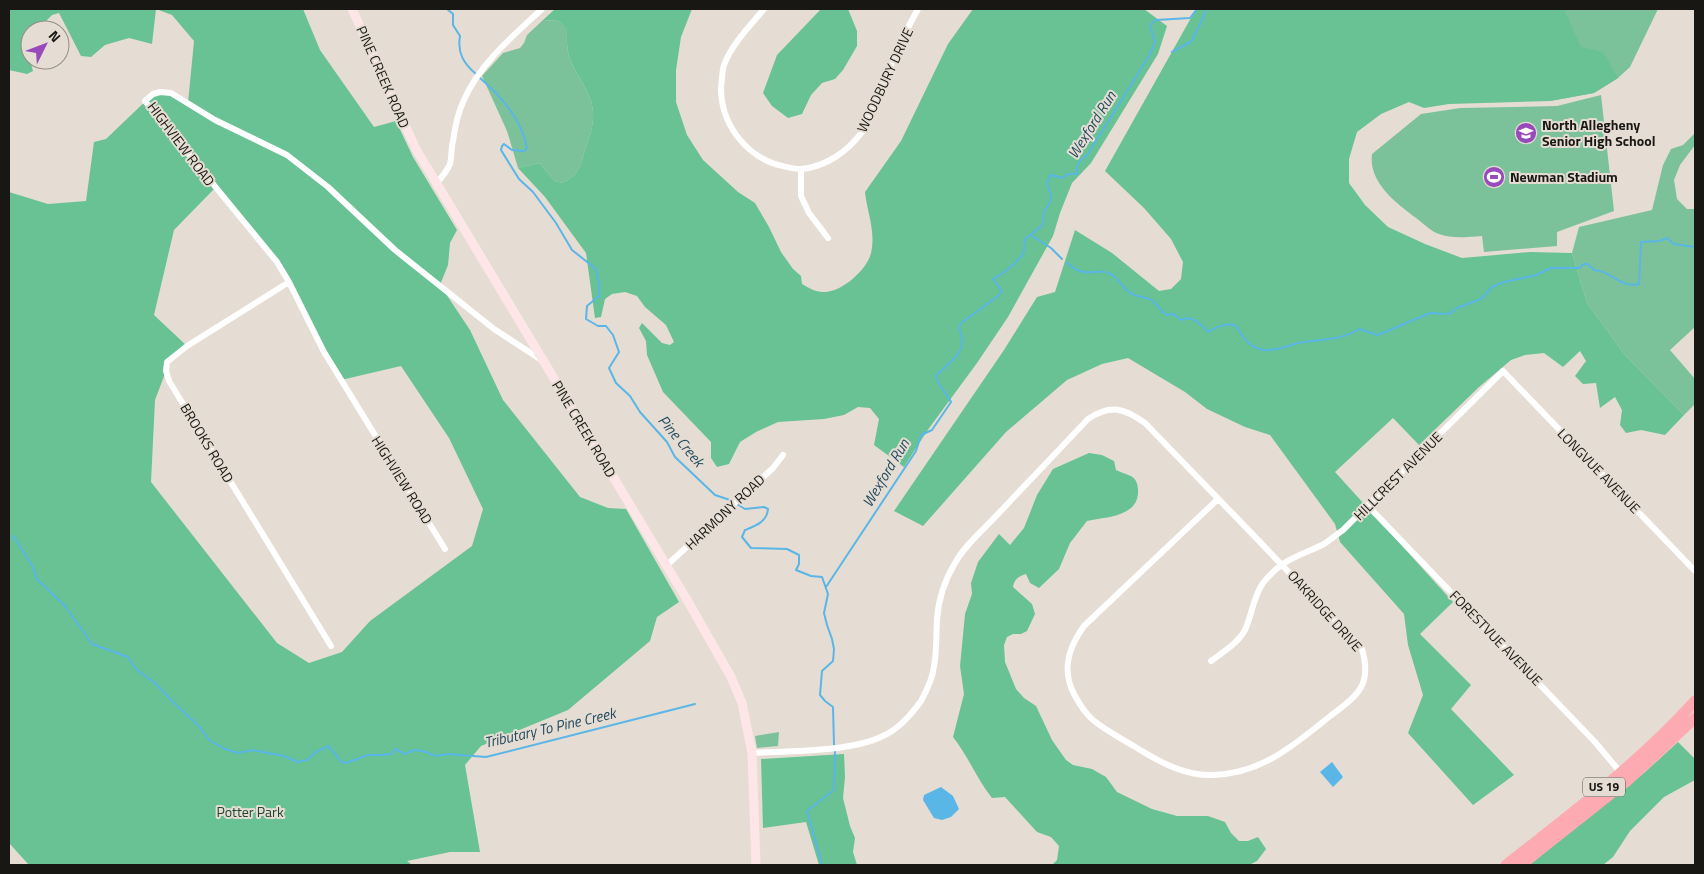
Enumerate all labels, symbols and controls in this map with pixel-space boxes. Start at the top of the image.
north arrow [20,20,70,70]
street label: PINE CREEK ROAD [352,22,415,131]
street label: WOODBURY DRIVE [851,24,918,136]
text: N [44,25,66,47]
water label: Wexford Run [1062,86,1122,163]
street label: HIGHVIEW ROAD [143,97,220,190]
place label: North Allegheny Senior High School [1542,114,1656,151]
school or university icon: North Allegheny Senior High School [1514,121,1538,145]
sports icon: Newman Stadium [1482,165,1506,189]
place label: Newman Stadium [1510,166,1618,187]
street label: PINE CREEK ROAD [547,376,622,481]
street label: BROOKS ROAD [175,399,239,486]
water label: Pine Creek [653,410,711,473]
street label: LONGVUE AVENUE [1553,423,1646,518]
street label: HILLCREST AVENUE [1348,426,1447,525]
street label: HIGHVIEW ROAD [367,431,438,528]
water label: Wexford Run [856,434,915,511]
street label: HARMONY ROAD [680,469,769,554]
street label: OAKRIDGE DRIVE [1283,565,1368,656]
street label: FORESTVUE AVENUE [1445,585,1548,690]
water label: Tributary To Pine Creek [482,701,620,754]
road number: US 19 [1583,778,1625,796]
park label: Potter Park [216,801,284,822]

